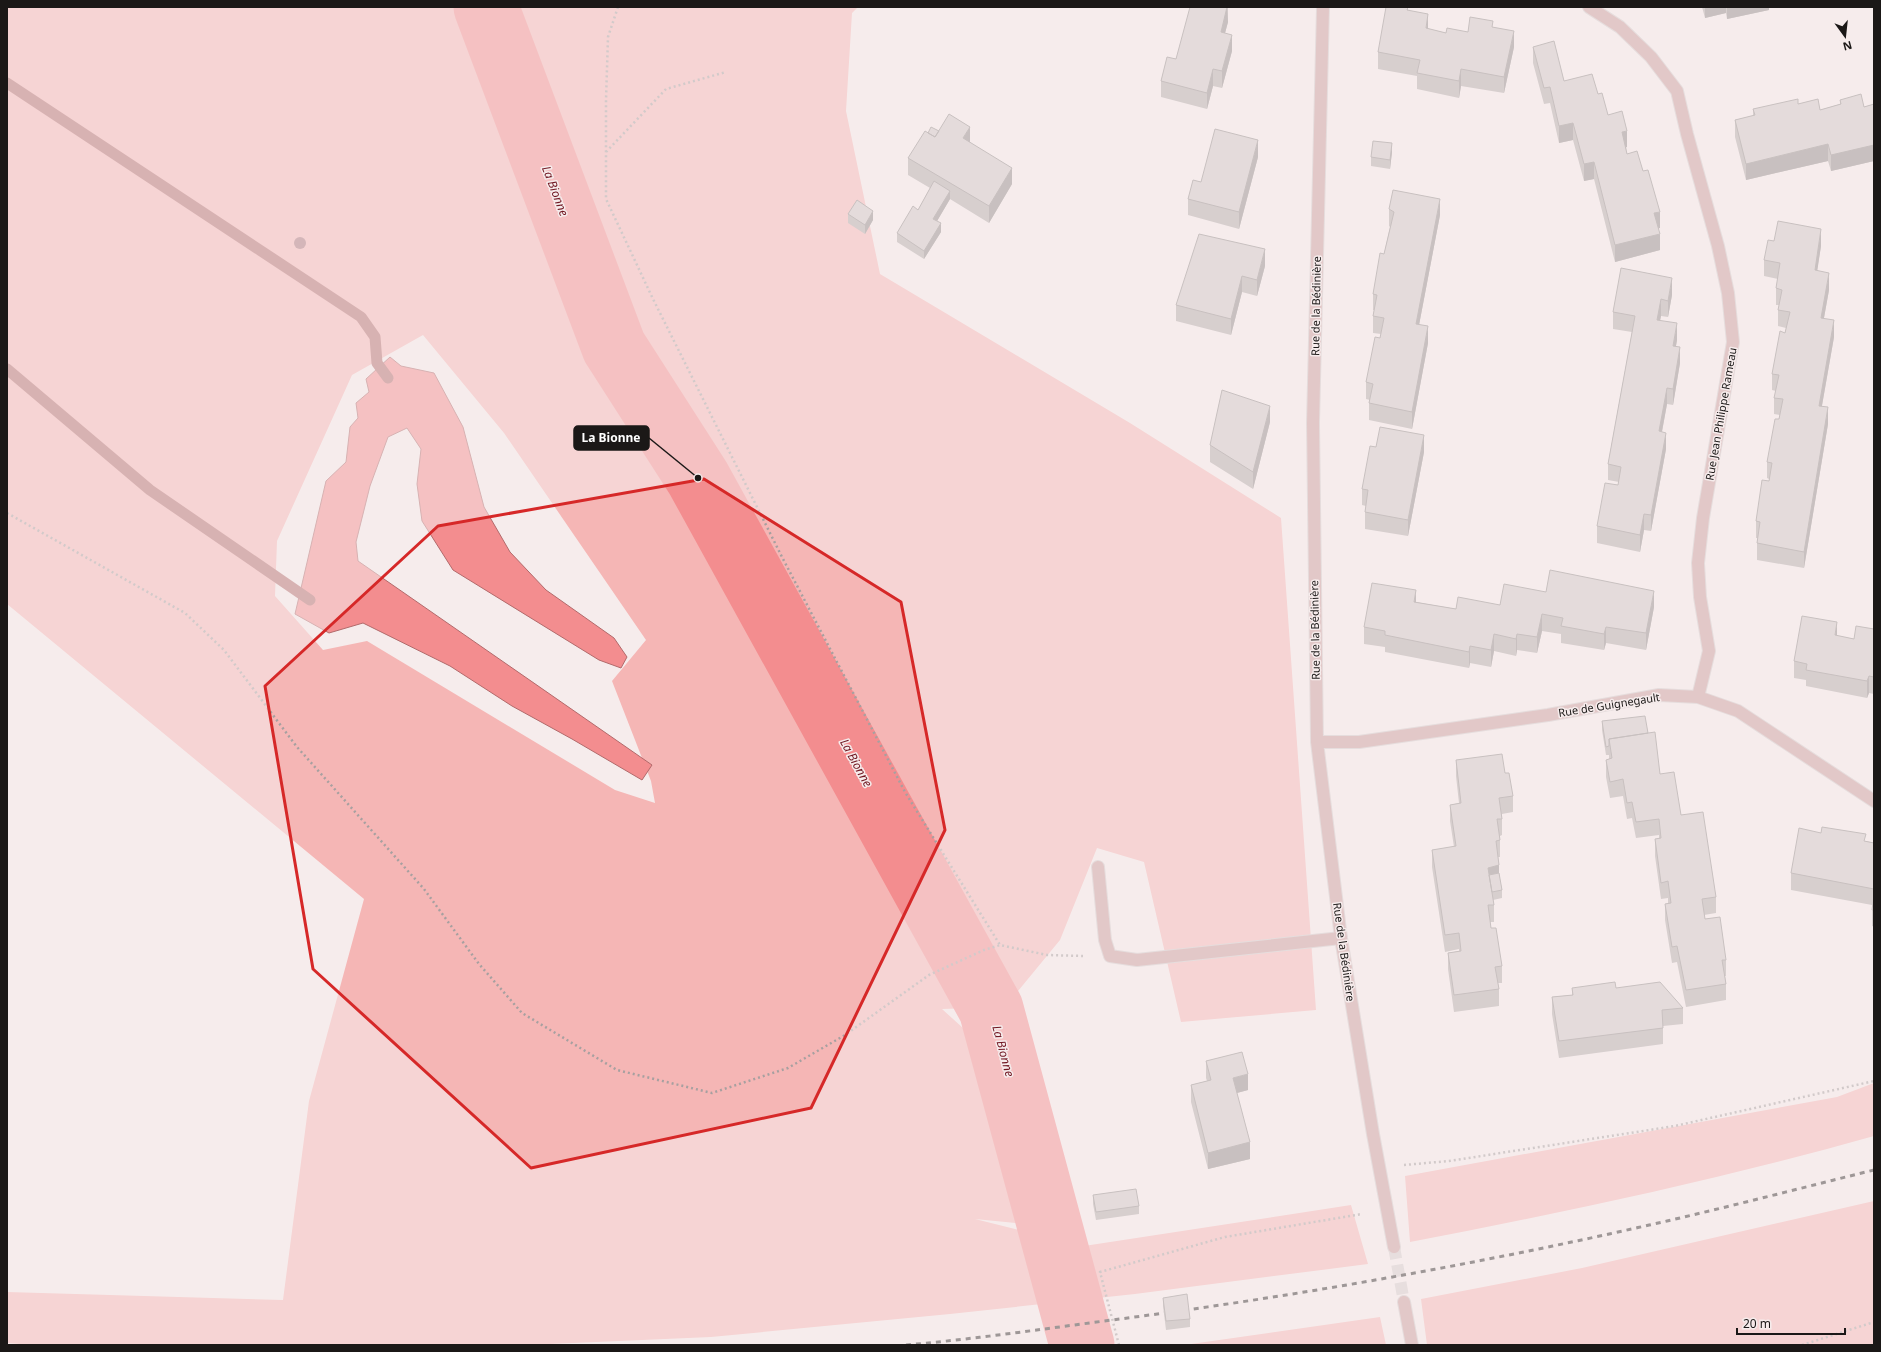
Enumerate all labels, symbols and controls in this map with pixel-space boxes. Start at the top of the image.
north arrow [1825,16,1865,56]
text: N [1841,38,1854,55]
water label: La Bionne [538,163,573,218]
street label: Rue de la Bédinière [1307,256,1324,356]
street label: Rue Jean Philippe Rameau [1701,346,1740,482]
callout: La Bionne [574,426,649,450]
text: La Bionne [582,429,640,446]
street label: Rue de la Bédinière [1306,580,1323,680]
street label: Rue de Guignegault [1557,689,1661,720]
water label: La Bionne [836,736,877,790]
street label: Rue de la Bédinière [1330,902,1359,1002]
water label: La Bionne [988,1023,1019,1078]
scale bar [1737,1310,1845,1336]
text: 20 m [1743,1315,1771,1332]

